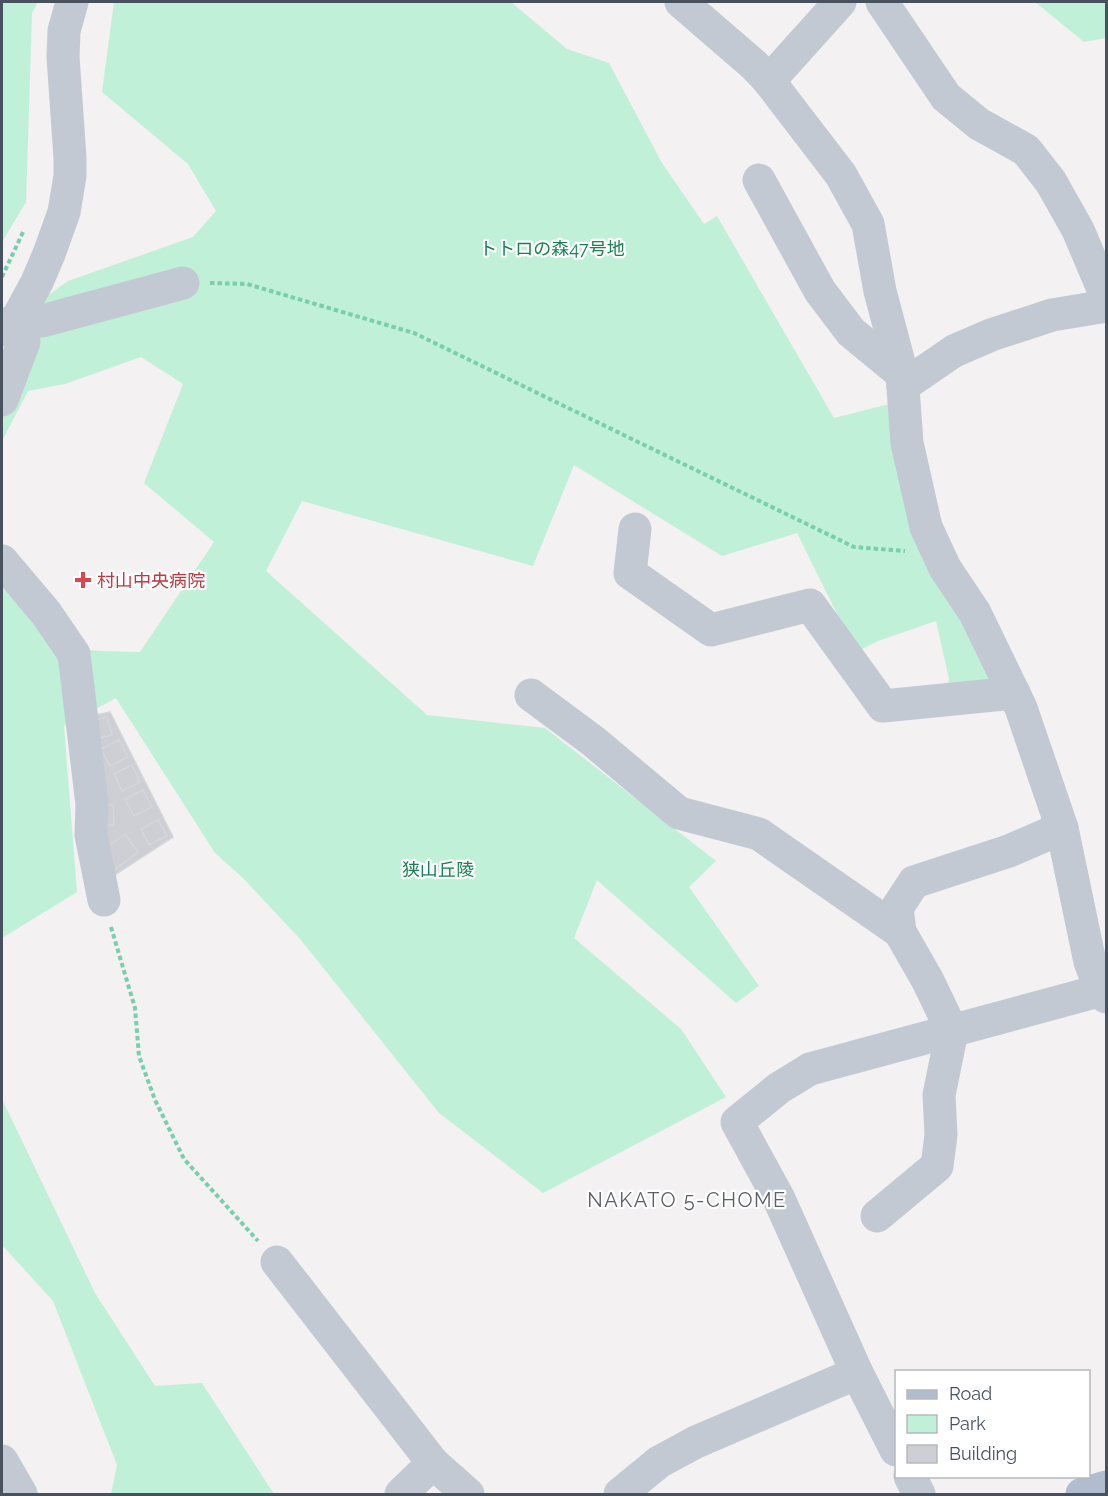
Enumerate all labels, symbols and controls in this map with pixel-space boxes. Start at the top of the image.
park label: トトロの森47号地 [479,238,625,259]
place label: 村山中央病院 [97,570,205,591]
marker: 村山中央病院 [74,571,92,589]
park label: 狭山丘陵 [402,859,474,880]
district label: NAKATO 5-CHOME [587,1188,787,1212]
legend [895,1370,1090,1478]
text: Road [949,1383,992,1404]
text: Park [949,1413,986,1434]
text: Building [949,1443,1017,1464]

